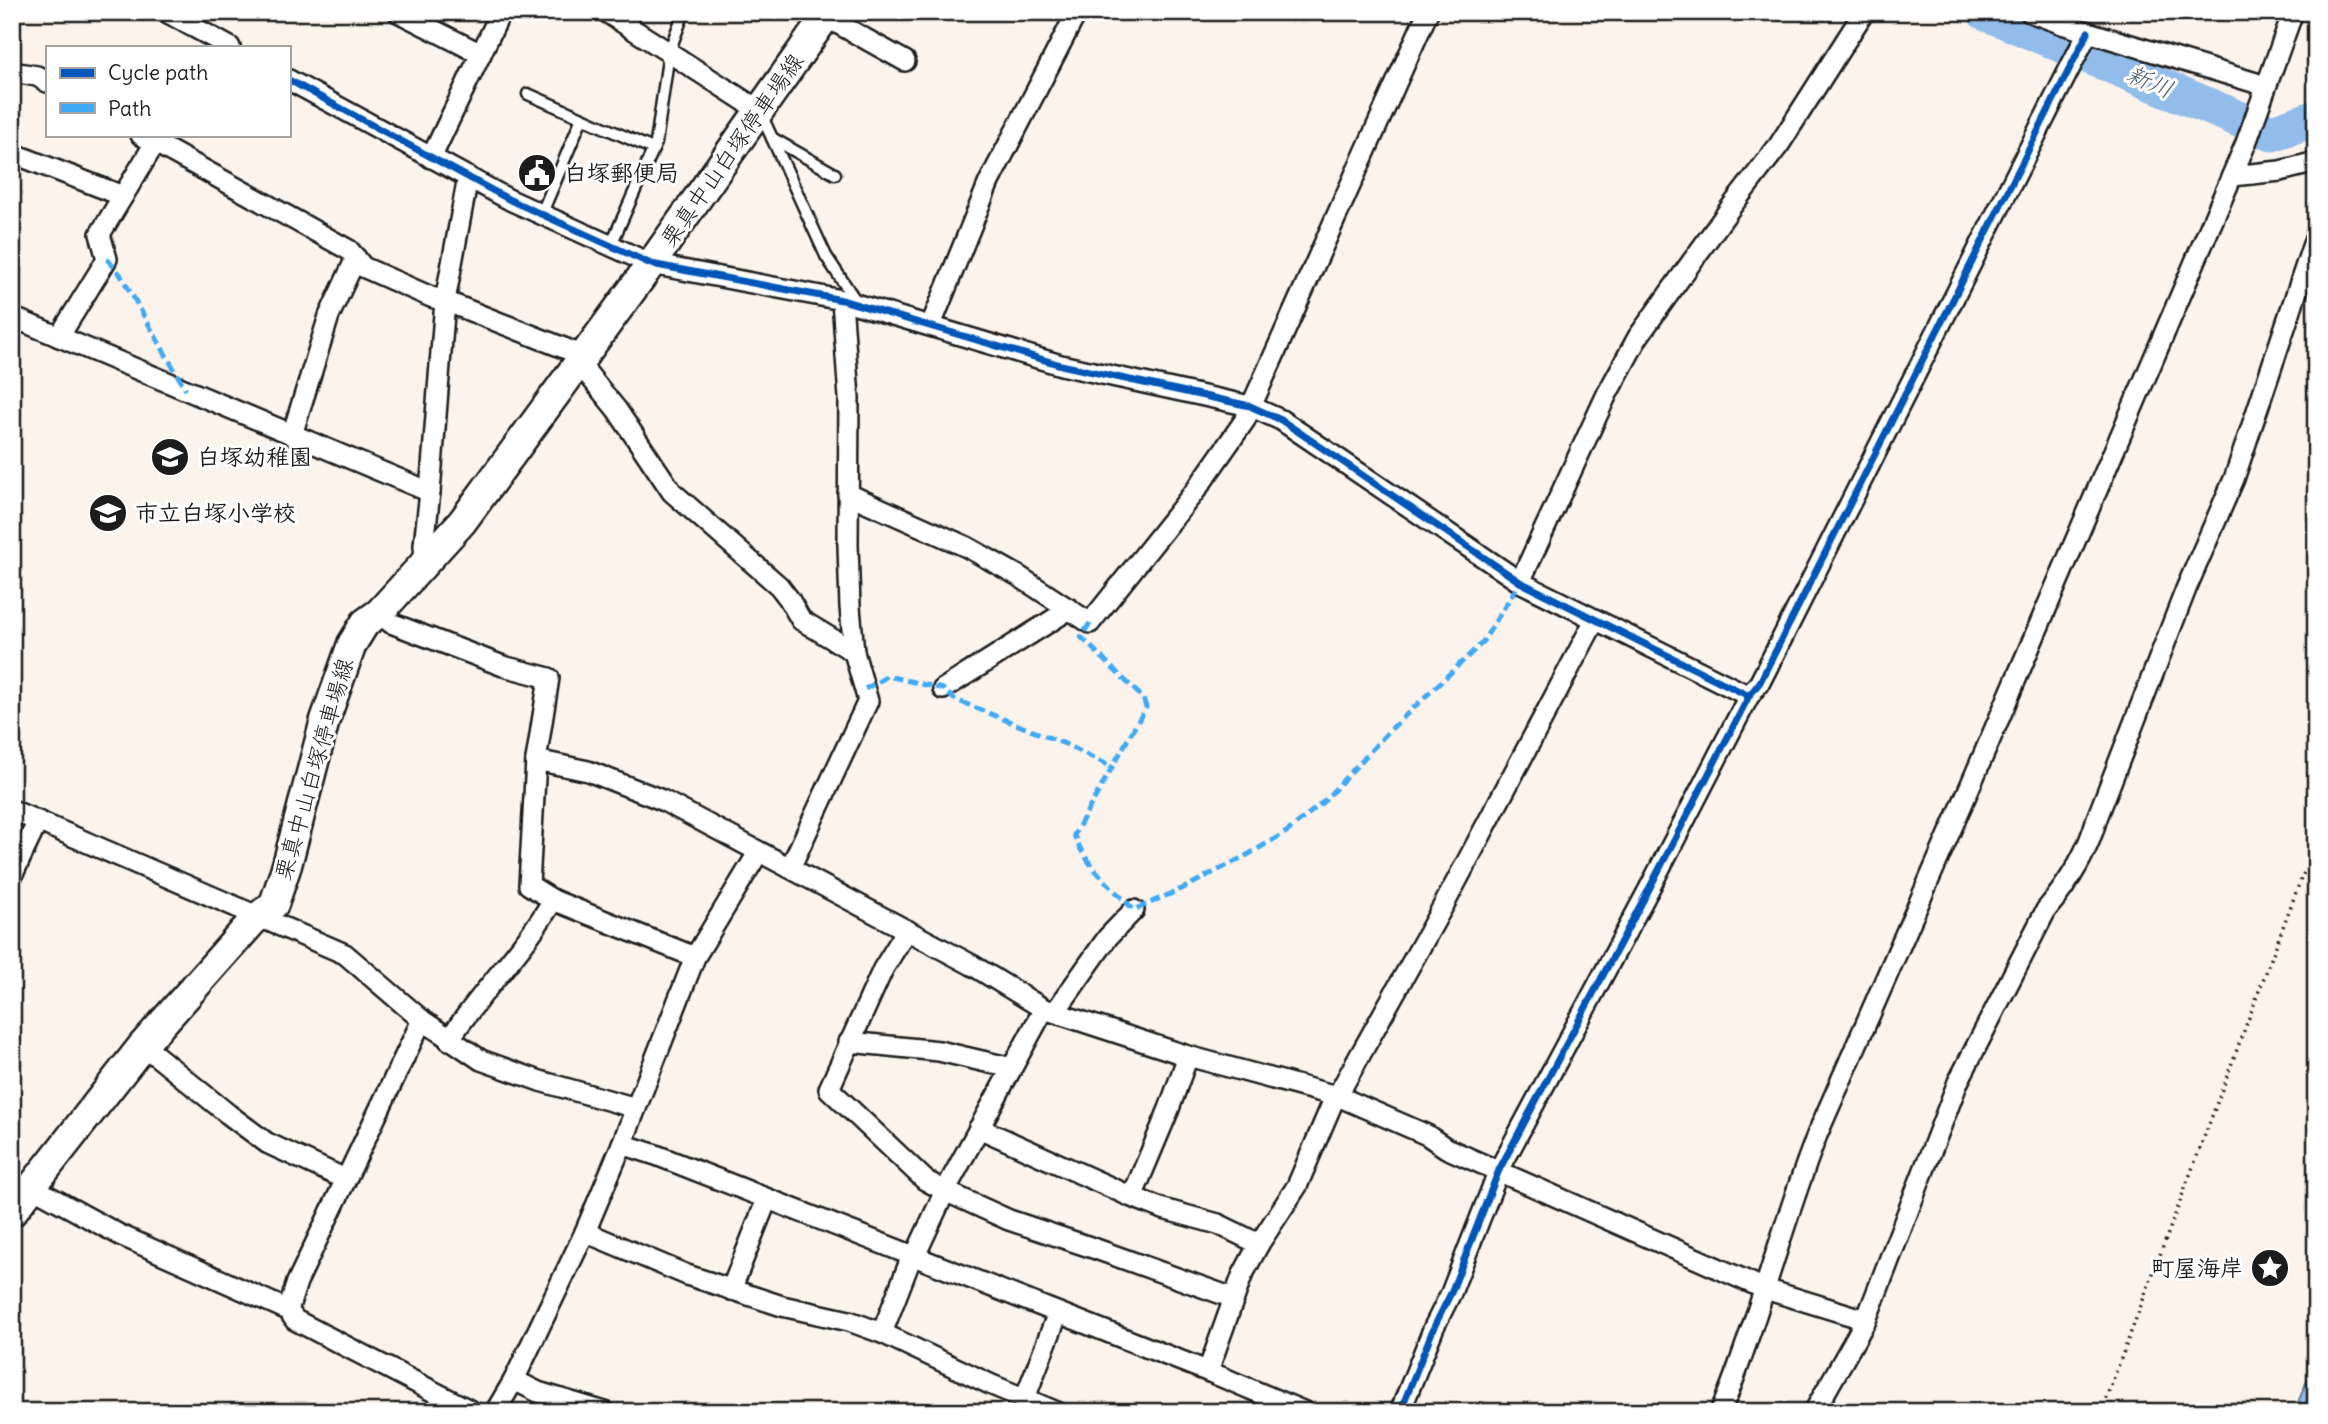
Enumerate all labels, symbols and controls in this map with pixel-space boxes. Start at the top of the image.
legend [46,46,290,136]
street label: 栗真中山白塚停車場線 [654,47,809,252]
water label: 新川 [2122,58,2178,104]
text: Cycle path [108,59,208,86]
text: Path [108,95,151,122]
public building icon: 白塚郵便局 [516,152,558,194]
place label: 白塚郵便局 [564,158,679,187]
school or university icon: 白塚幼稚園 [149,436,191,478]
place label: 白塚幼稚園 [197,442,312,471]
school or university icon: 市立白塚小学校 [87,492,129,534]
place label: 市立白塚小学校 [135,498,296,527]
street label: 栗真中山白塚停車場線 [268,654,359,883]
place icon: 町屋海岸 [2249,1247,2291,1289]
place label: 町屋海岸 [2151,1253,2243,1282]

